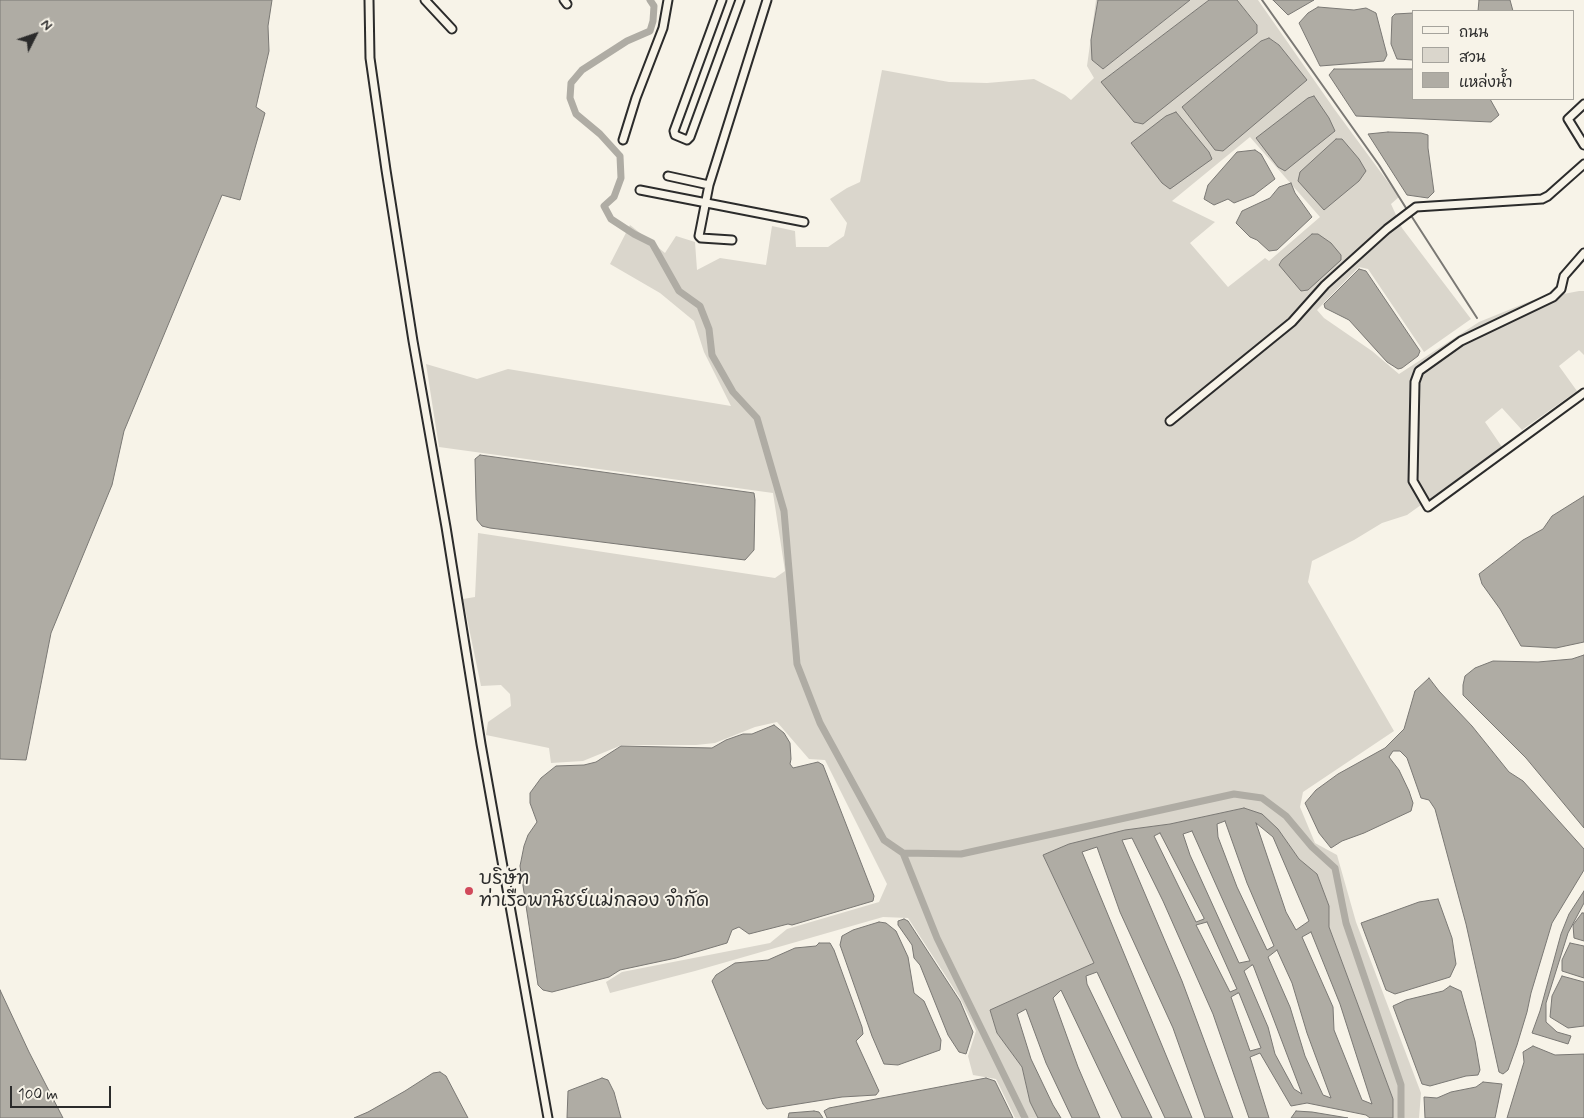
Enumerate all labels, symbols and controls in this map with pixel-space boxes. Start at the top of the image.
north arrow [10,10,60,60]
legend [1412,10,1574,100]
text: N [36,16,56,35]
text: ถนน [1459,23,1488,43]
text: สวน [1459,48,1486,68]
text: แหล่งน้ำ [1459,73,1513,93]
place label: บริษัท ท่าเรือพานิชย์แม่กลอง จำกัด [479,869,709,913]
marker: บริษัท ท่าเรือพานิชย์แม่กลอง จำกัด [463,885,475,897]
scale bar [12,1076,114,1108]
text: 100 m [18,1085,58,1105]

